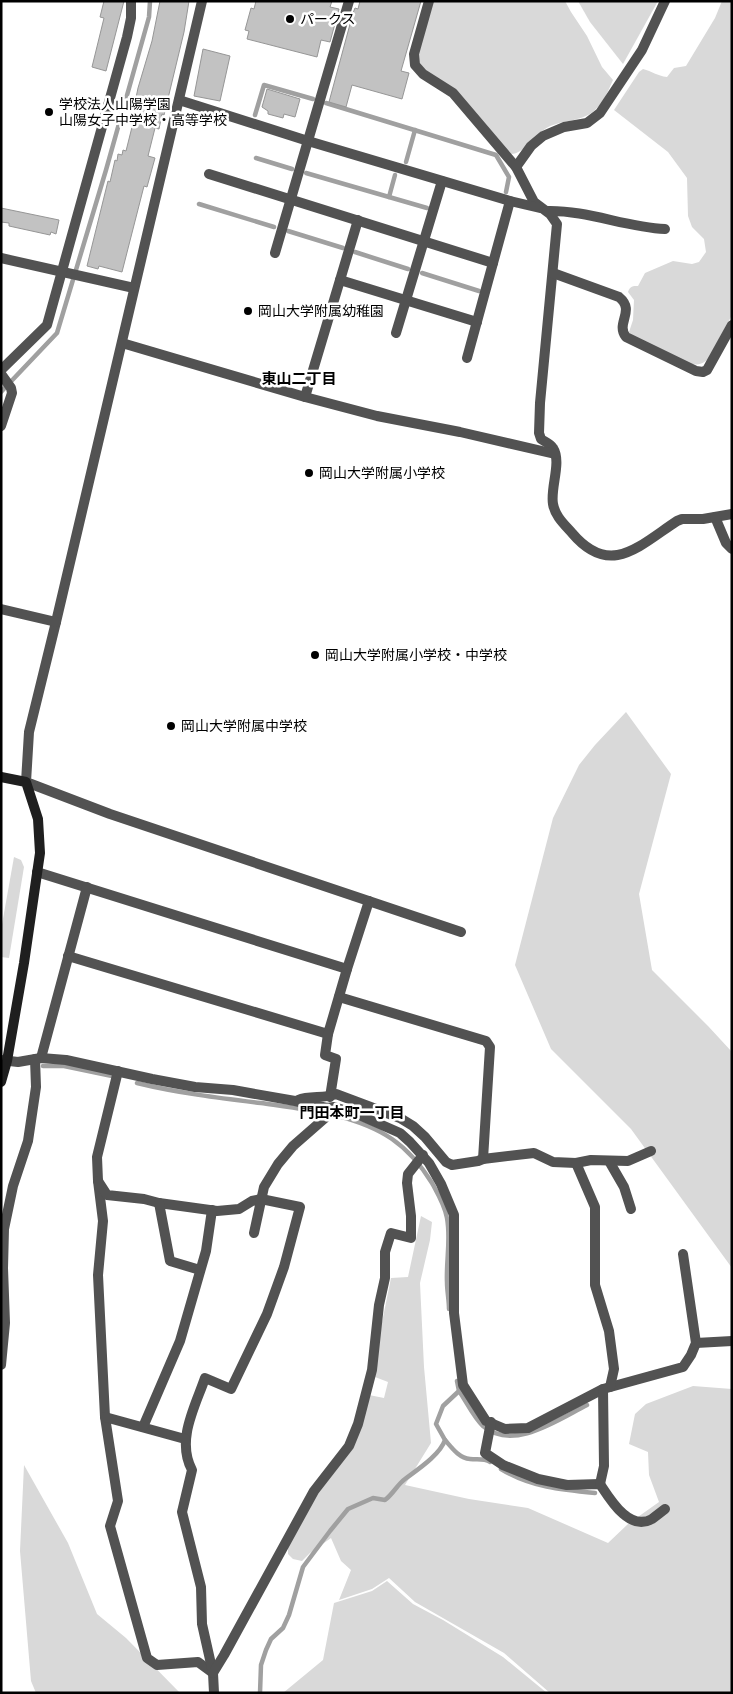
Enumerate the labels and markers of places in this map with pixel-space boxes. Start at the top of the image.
place label: パークス [300,11,356,27]
marker: パークス [284,13,296,25]
place label: 学校法人山陽学園 山陽女子中学校・高等学校 [59,96,227,128]
marker: 学校法人山陽学園 山陽女子中学校・高等学校 [43,106,55,118]
place label: 岡山大学附属幼稚園 [258,303,384,319]
marker: 岡山大学附属幼稚園 [242,305,254,317]
place label: 岡山大学附属小学校 [319,465,445,481]
marker: 岡山大学附属小学校 [303,467,315,479]
place label: 岡山大学附属小学校・中学校 [325,647,507,663]
marker: 岡山大学附属小学校・中学校 [309,649,321,661]
place label: 岡山大学附属中学校 [181,718,307,734]
marker: 岡山大学附属中学校 [165,720,177,732]

